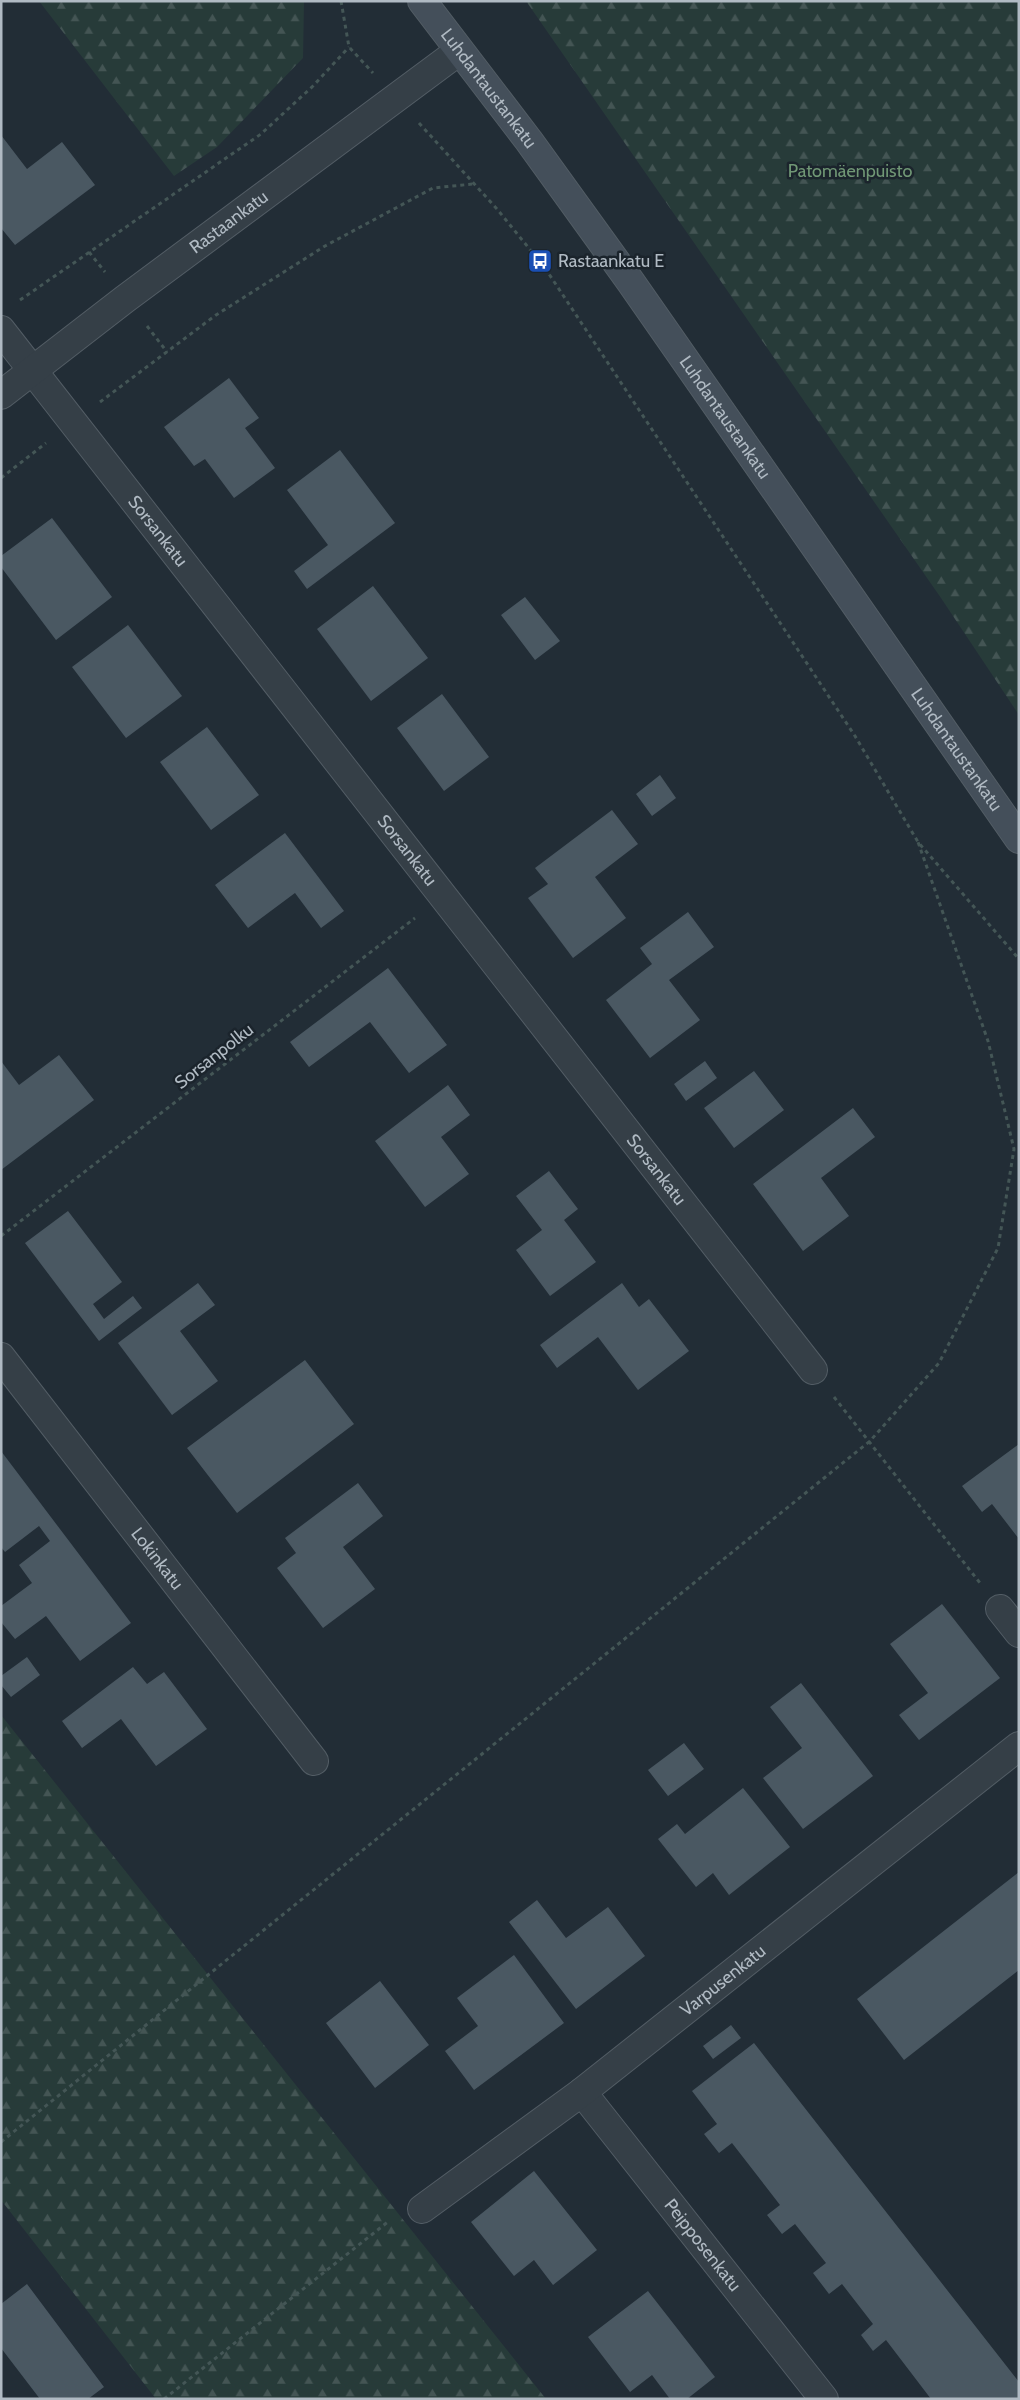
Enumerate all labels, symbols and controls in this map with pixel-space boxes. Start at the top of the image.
street label: Luhdantaustankatu [436,24,542,153]
park label: Patomäenpuisto [788,160,912,182]
street label: Rastaankatu [185,186,272,258]
bus stop icon: Rastaankatu E [527,248,553,274]
place label: Rastaankatu E [558,250,664,272]
street label: Luhdantaustankatu [675,352,776,483]
street label: Sorsankatu [123,491,193,571]
street label: Luhdantaustankatu [906,684,1007,815]
street label: Sorsankatu [373,810,442,890]
street label: Sorsanpolku [170,1018,258,1094]
street label: Sorsankatu [622,1129,691,1209]
street label: Lokinkatu [126,1523,188,1594]
street label: Varpusenkatu [676,1940,770,2021]
street label: Peipposenkatu [659,2194,746,2296]

